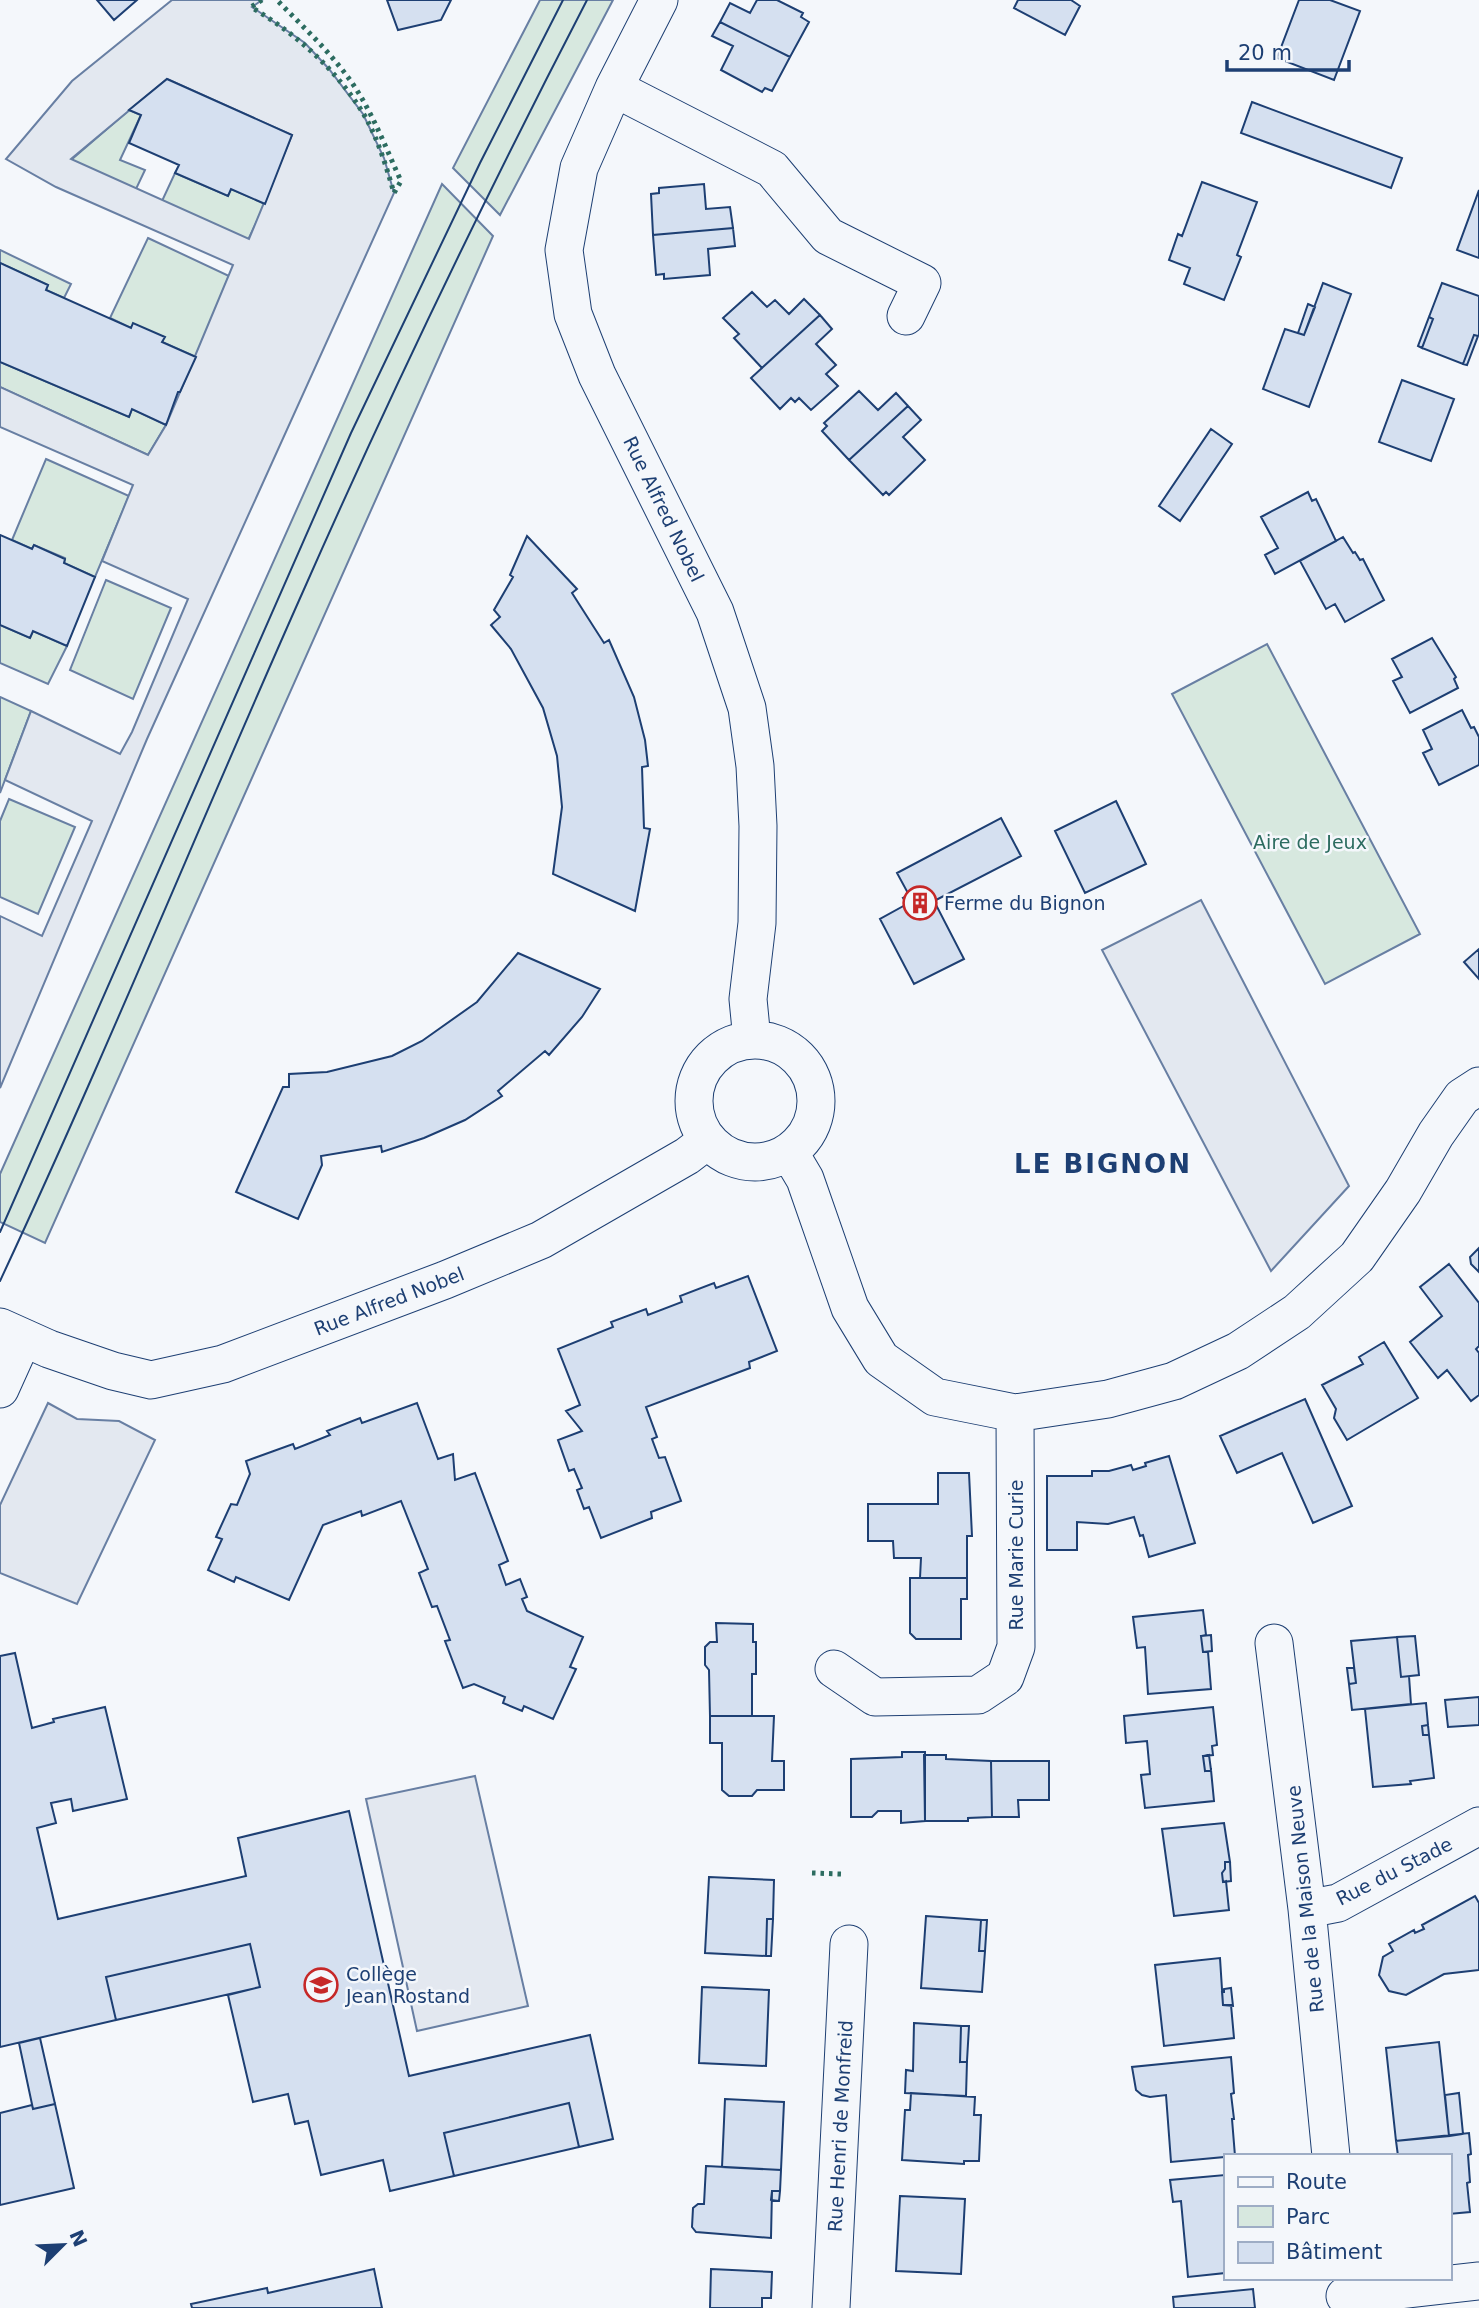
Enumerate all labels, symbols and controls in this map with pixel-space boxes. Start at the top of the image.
scale bar [1227,28,1350,72]
text: 20 m [1238,41,1292,65]
street label: Rue Alfred Nobel [619,433,709,585]
park label: Aire de Jeux [1253,831,1367,853]
building icon: Ferme du Bignon [901,884,939,922]
place label: Ferme du Bignon [944,892,1106,914]
district label: LE BIGNON [1014,1149,1192,1179]
street label: Rue Alfred Nobel [311,1262,467,1340]
street label: Rue Marie Curie [1005,1479,1027,1631]
street label: Rue de la Maison Neuve [1282,1784,1328,2014]
street label: Rue du Stade [1332,1832,1456,1910]
place label: Collège Jean Rostand [345,1963,470,2007]
school or university icon: Collège Jean Rostand [302,1966,340,2004]
street label: Rue Henri de Monfreid [823,2019,857,2233]
legend [1224,2154,1451,2280]
text: Route [1286,2170,1347,2194]
text: Parc [1286,2205,1330,2229]
north arrow [28,2210,98,2280]
text: N [65,2226,92,2250]
text: Bâtiment [1286,2240,1382,2264]

